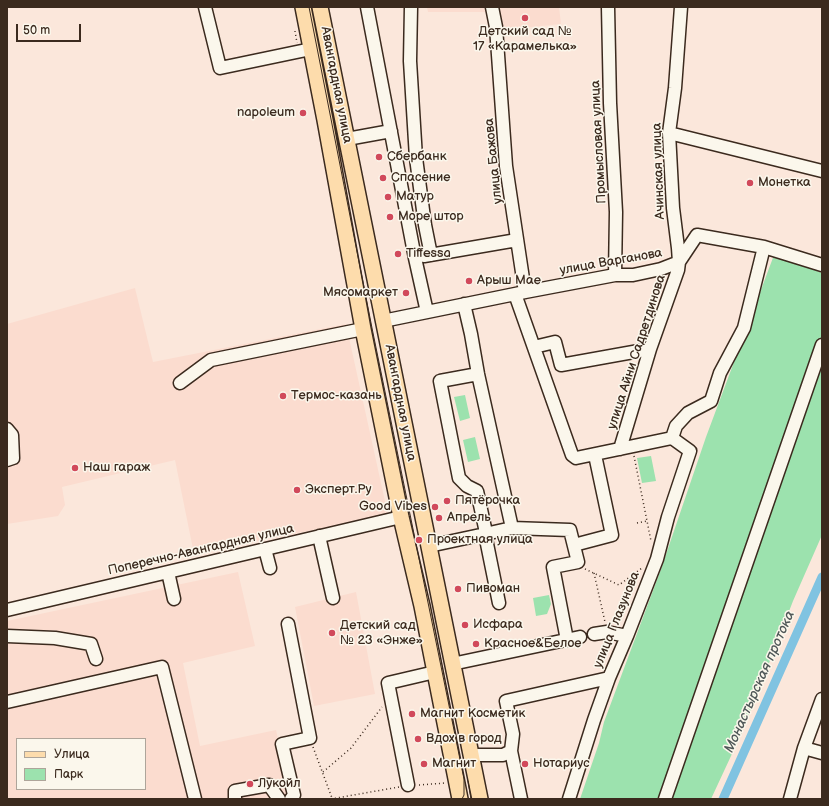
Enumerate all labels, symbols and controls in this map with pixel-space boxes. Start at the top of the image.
marker: Детский сад № 17 «Карамелька» [520,13,530,23]
scale bar [18,16,83,42]
text: 50 m [23,23,50,38]
place label: Детский сад № 17 «Карамелька» [473,24,577,55]
street label: Авангардная улица [317,25,355,145]
street label: Промысловая улица [588,80,610,204]
place label: napoleum [237,105,295,121]
marker: napoleum [298,108,308,118]
street label: улица Бажова [482,117,506,205]
street label: Ачинская улица [650,122,668,220]
place label: Сбербанк [387,149,447,165]
marker: Сбербанк [374,152,384,162]
place label: Спасение [391,170,450,186]
marker: Спасение [378,173,388,183]
place label: Монетка [758,175,811,191]
marker: Монетка [745,178,755,188]
place label: Матур [396,189,434,205]
marker: Матур [383,192,393,202]
place label: Море штор [398,209,464,225]
marker: Море штор [385,212,395,222]
street label: улица Варганова [559,245,663,279]
place label: Tiffessa [406,246,451,262]
marker: Tiffessa [393,249,403,259]
place label: Арыш Мае [477,273,541,289]
street label: улица Айни Садретдинова [605,273,669,431]
marker: Арыш Мае [464,276,474,286]
place label: Мясомаркет [323,285,398,301]
marker: Мясомаркет [401,288,411,298]
street label: Авангардная улица [381,343,419,463]
place label: Термос-казань [291,388,382,404]
marker: Термос-казань [278,391,288,401]
place label: Наш гараж [83,460,150,476]
marker: Наш гараж [70,463,80,473]
place label: Эксперт.Ру [305,482,372,498]
marker: Эксперт.Ру [292,485,302,495]
place label: Пятёрочка [455,493,520,509]
marker: Пятёрочка [442,496,452,506]
place label: Good Vibes [359,499,427,515]
marker: Good Vibes [430,502,440,512]
place label: Апрель [447,510,491,526]
marker: Апрель [434,513,444,523]
street label: Поперечно-Авангардная улица [107,521,295,579]
place label: Проектная улица [427,532,533,548]
marker: Проектная улица [414,535,424,545]
street label: улица Глазунова [591,570,643,670]
place label: Пивоман [466,581,520,597]
marker: Пивоман [453,584,463,594]
water label: Монастырская протока [721,608,799,756]
place label: Исфара [473,617,523,633]
place label: Детский сад № 23 «Энже» [340,618,423,649]
marker: Исфара [460,620,470,630]
marker: Детский сад № 23 «Энже» [327,628,337,638]
place label: Красное&Белое [484,636,581,652]
marker: Красное&Белое [471,639,481,649]
place label: Магнит Косметик [420,706,525,722]
marker: Магнит Косметик [407,709,417,719]
place label: Вдох в город [426,731,502,747]
marker: Вдох в город [413,734,423,744]
legend [16,738,146,790]
text: Улица [54,747,90,762]
place label: Магнит [432,756,476,772]
place label: Нотариус [533,756,590,772]
marker: Магнит [419,759,429,769]
marker: Нотариус [520,759,530,769]
text: Парк [54,767,83,782]
place label: Лукойл [258,776,301,792]
marker: Лукойл [245,779,255,789]

